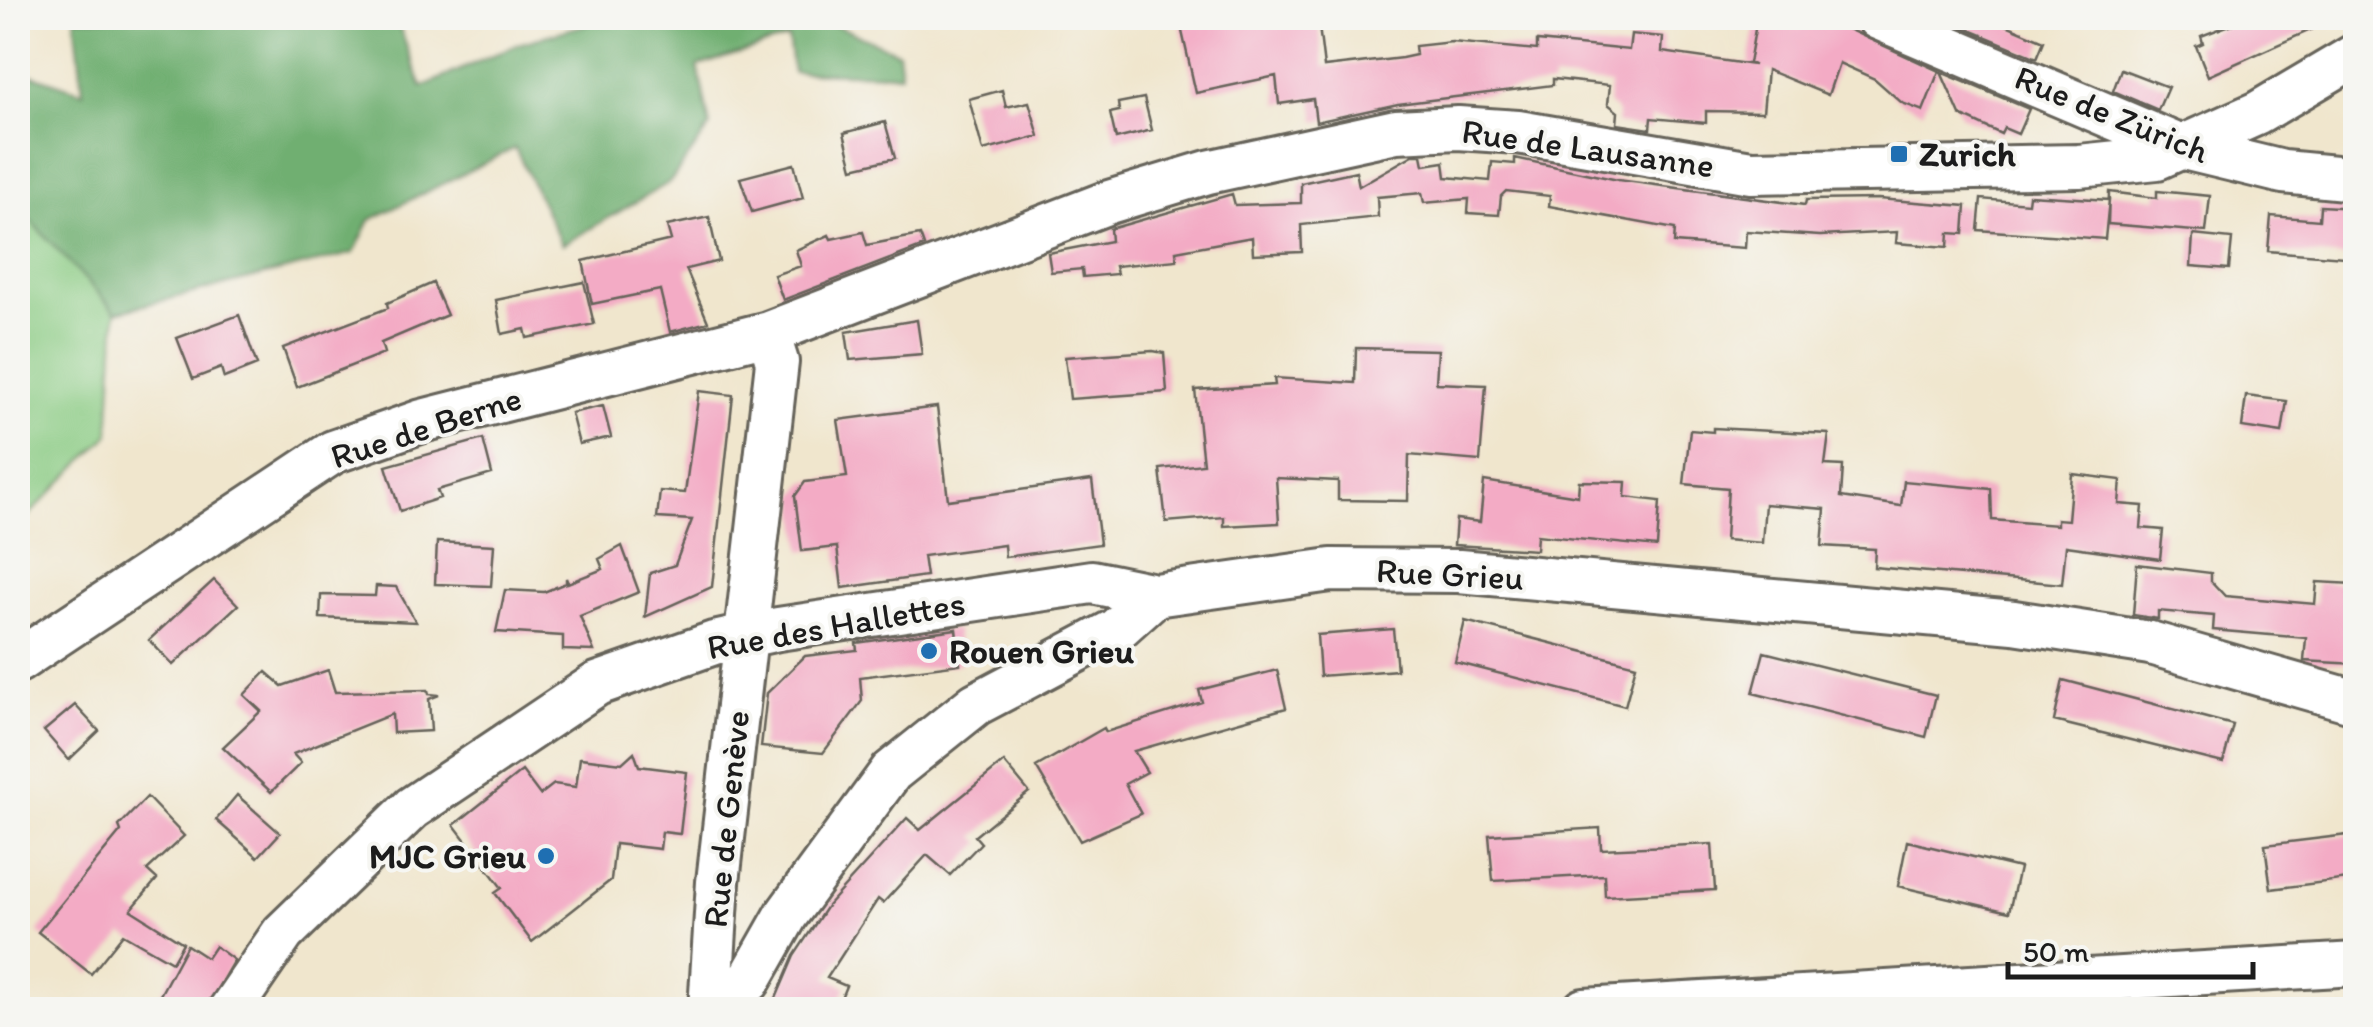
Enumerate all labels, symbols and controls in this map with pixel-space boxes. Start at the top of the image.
street label: Rue de Zürich [2009,56,2215,172]
street label: Rue de Lausanne [1459,110,1717,186]
place label: Zurich [1919,133,2016,175]
marker: Zurich [1888,143,1910,165]
street label: Rue de Berne [325,376,527,478]
street label: Rue Grieu [1375,549,1525,599]
street label: Rue des Hallettes [704,582,968,668]
place label: Rouen Grieu [949,630,1134,672]
marker: Rouen Grieu [918,640,940,662]
street label: Rue de Genève [694,708,758,930]
place label: MJC Grieu [369,835,527,877]
marker: MJC Grieu [535,845,557,867]
scale bar [2008,917,2253,979]
text: 50 m [2023,933,2089,970]

